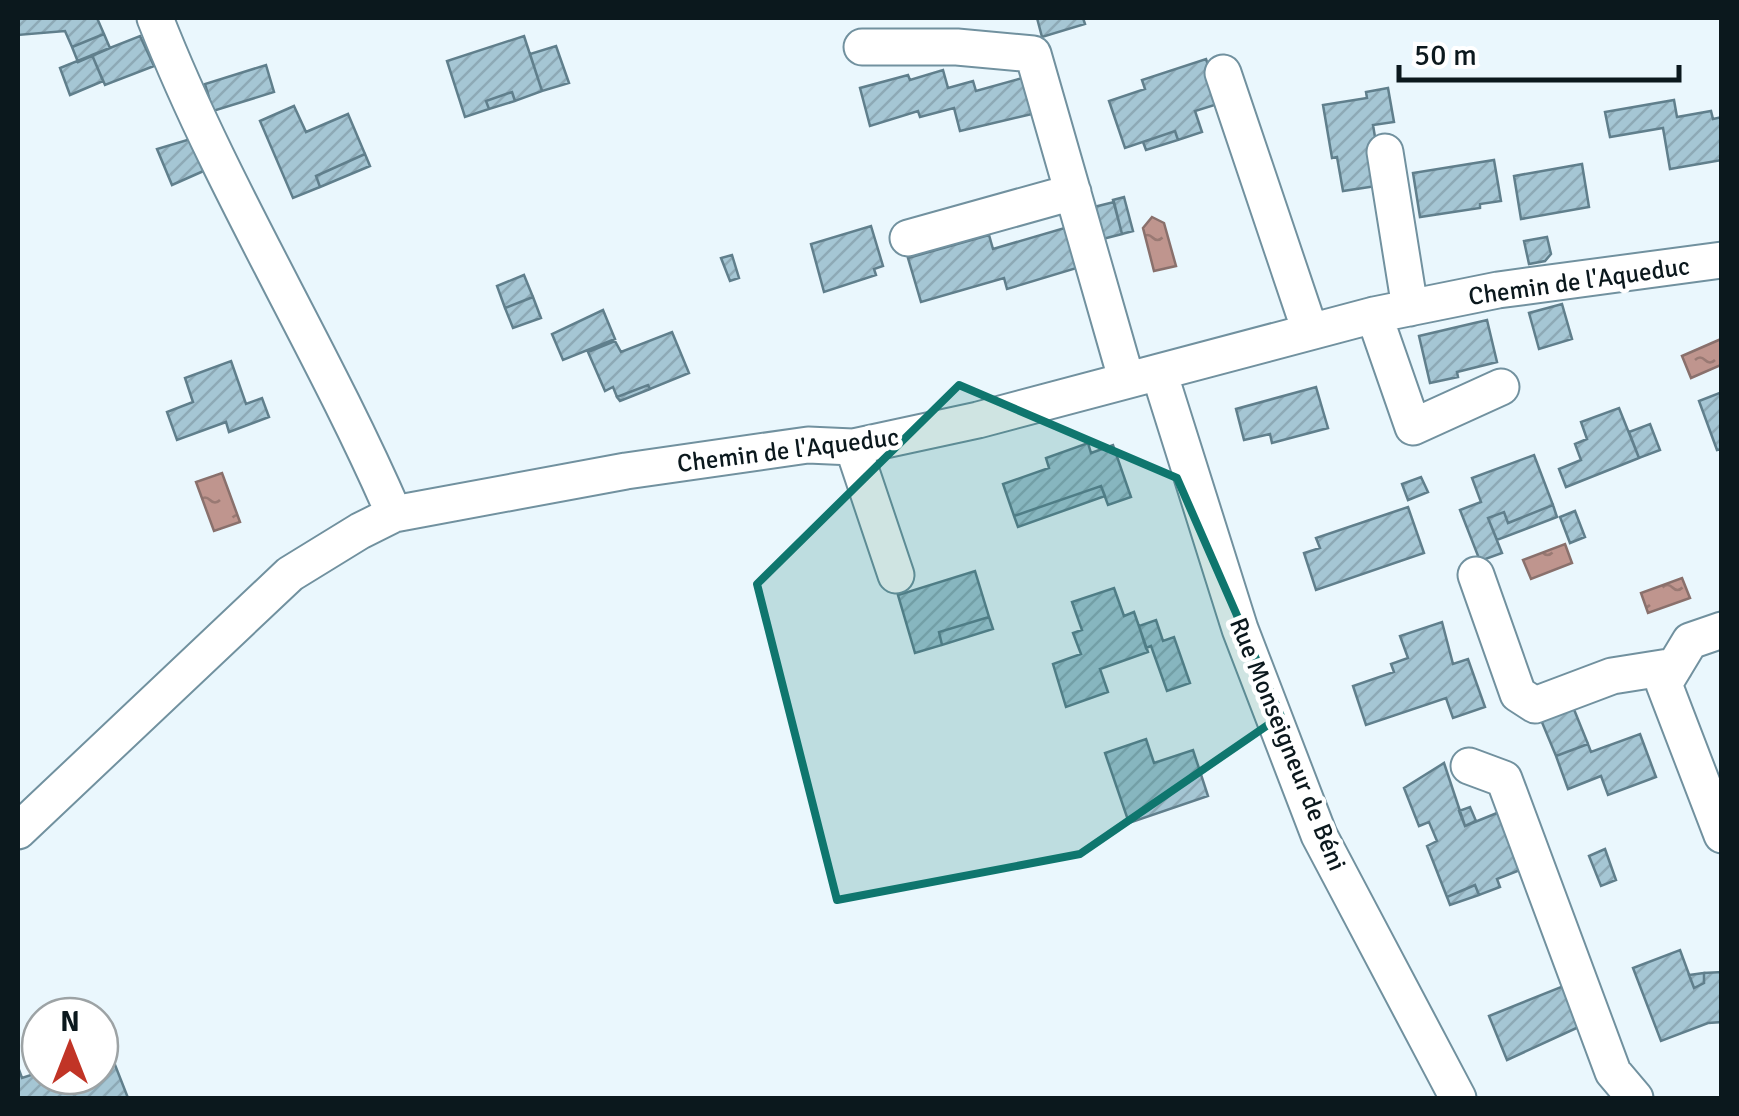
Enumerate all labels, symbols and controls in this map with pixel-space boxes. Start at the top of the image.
scale bar [1399,20,1679,82]
text: 50 m [1414,37,1477,74]
street label: Chemin de l'Aqueduc [1466,250,1692,312]
street label: Chemin de l'Aqueduc [675,421,901,479]
street label: Rue Monseigneur de Béni [1223,613,1353,875]
north arrow [20,996,120,1096]
text: N [60,1005,80,1039]

